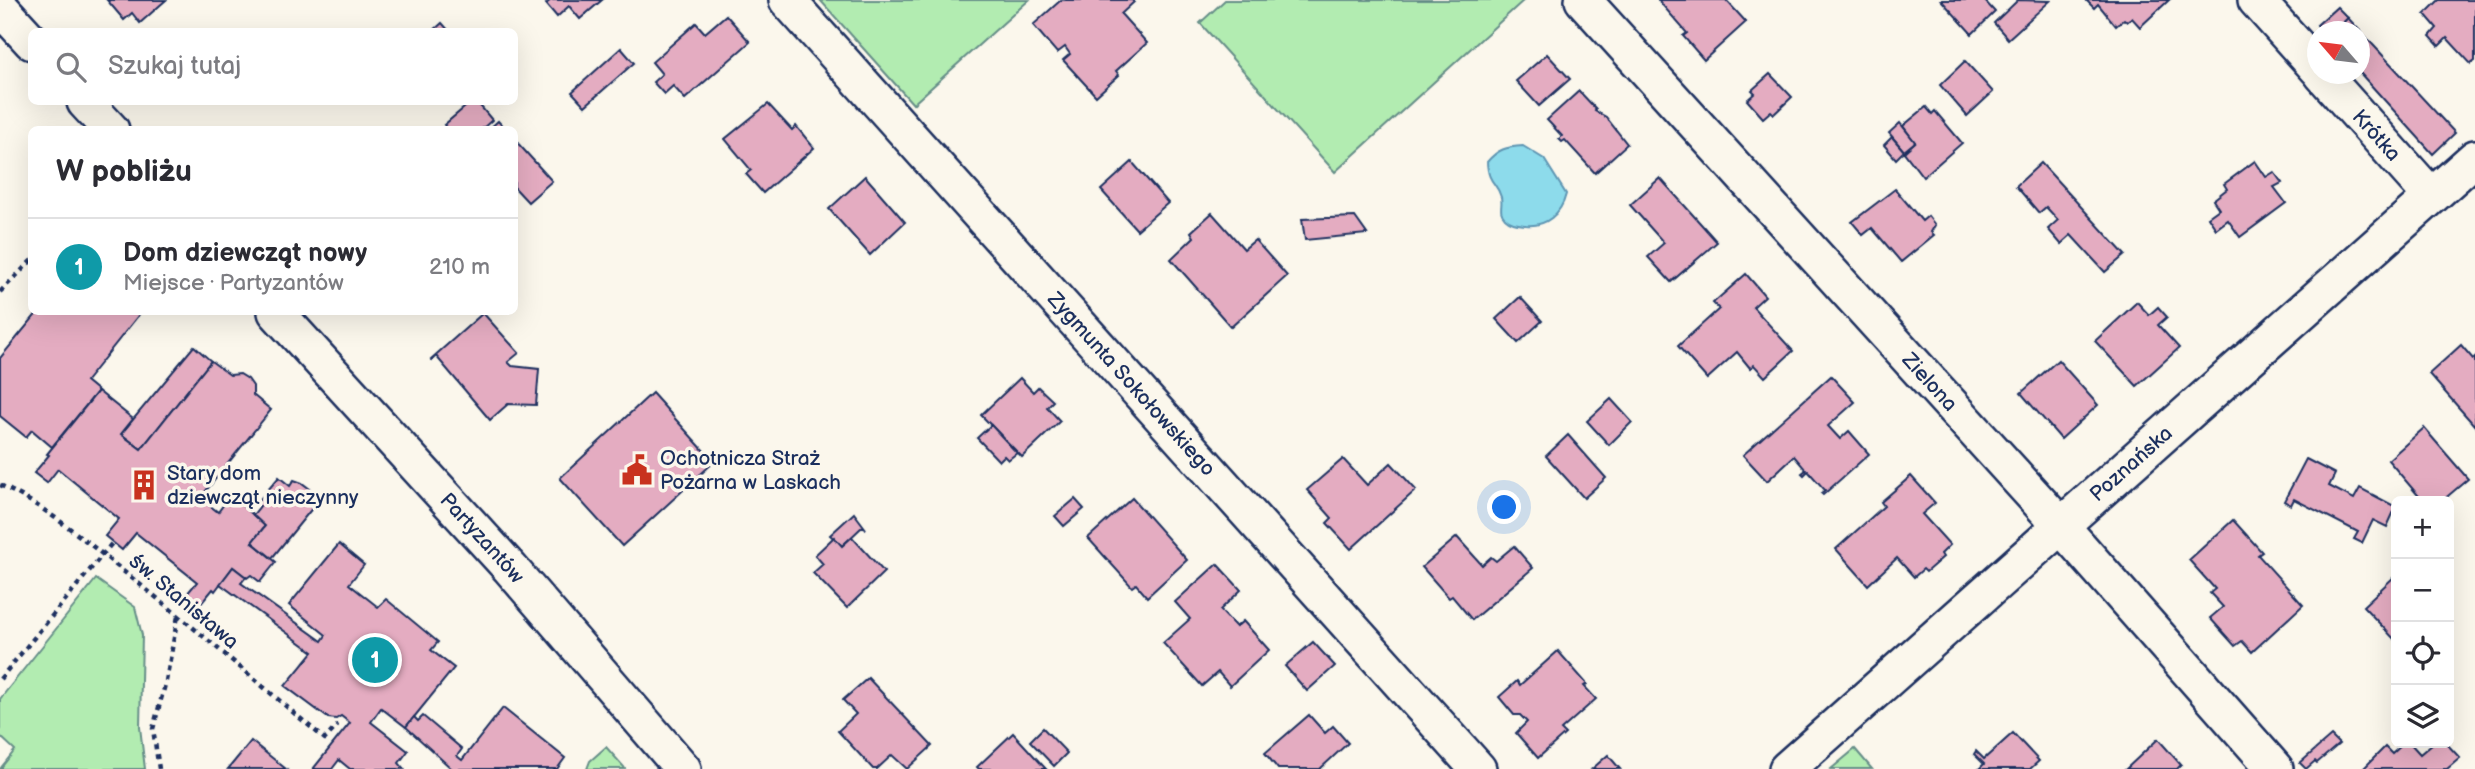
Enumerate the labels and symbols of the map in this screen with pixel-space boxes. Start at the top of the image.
north arrow [2307,21,2370,84]
street label: Krótka [2347,105,2406,166]
street label: Zygmunta Sokołowskiego [1042,286,1221,481]
street label: Zielona [1896,347,1963,417]
street label: Poznańska [2085,421,2178,507]
place label: Ochotnicza Straż Pożarna w Laskach [660,446,841,495]
public building icon: Ochotnicza Straż Pożarna w Laskach [620,453,654,487]
place label: Stary dom dziewcząt nieczynny [167,461,359,510]
building icon: Stary dom dziewcząt nieczynny [127,468,161,502]
street label: Partyzantów [435,488,529,588]
your location [1487,490,1521,524]
street label: św. Stanisława [124,548,244,655]
pin: 1 [352,634,398,686]

